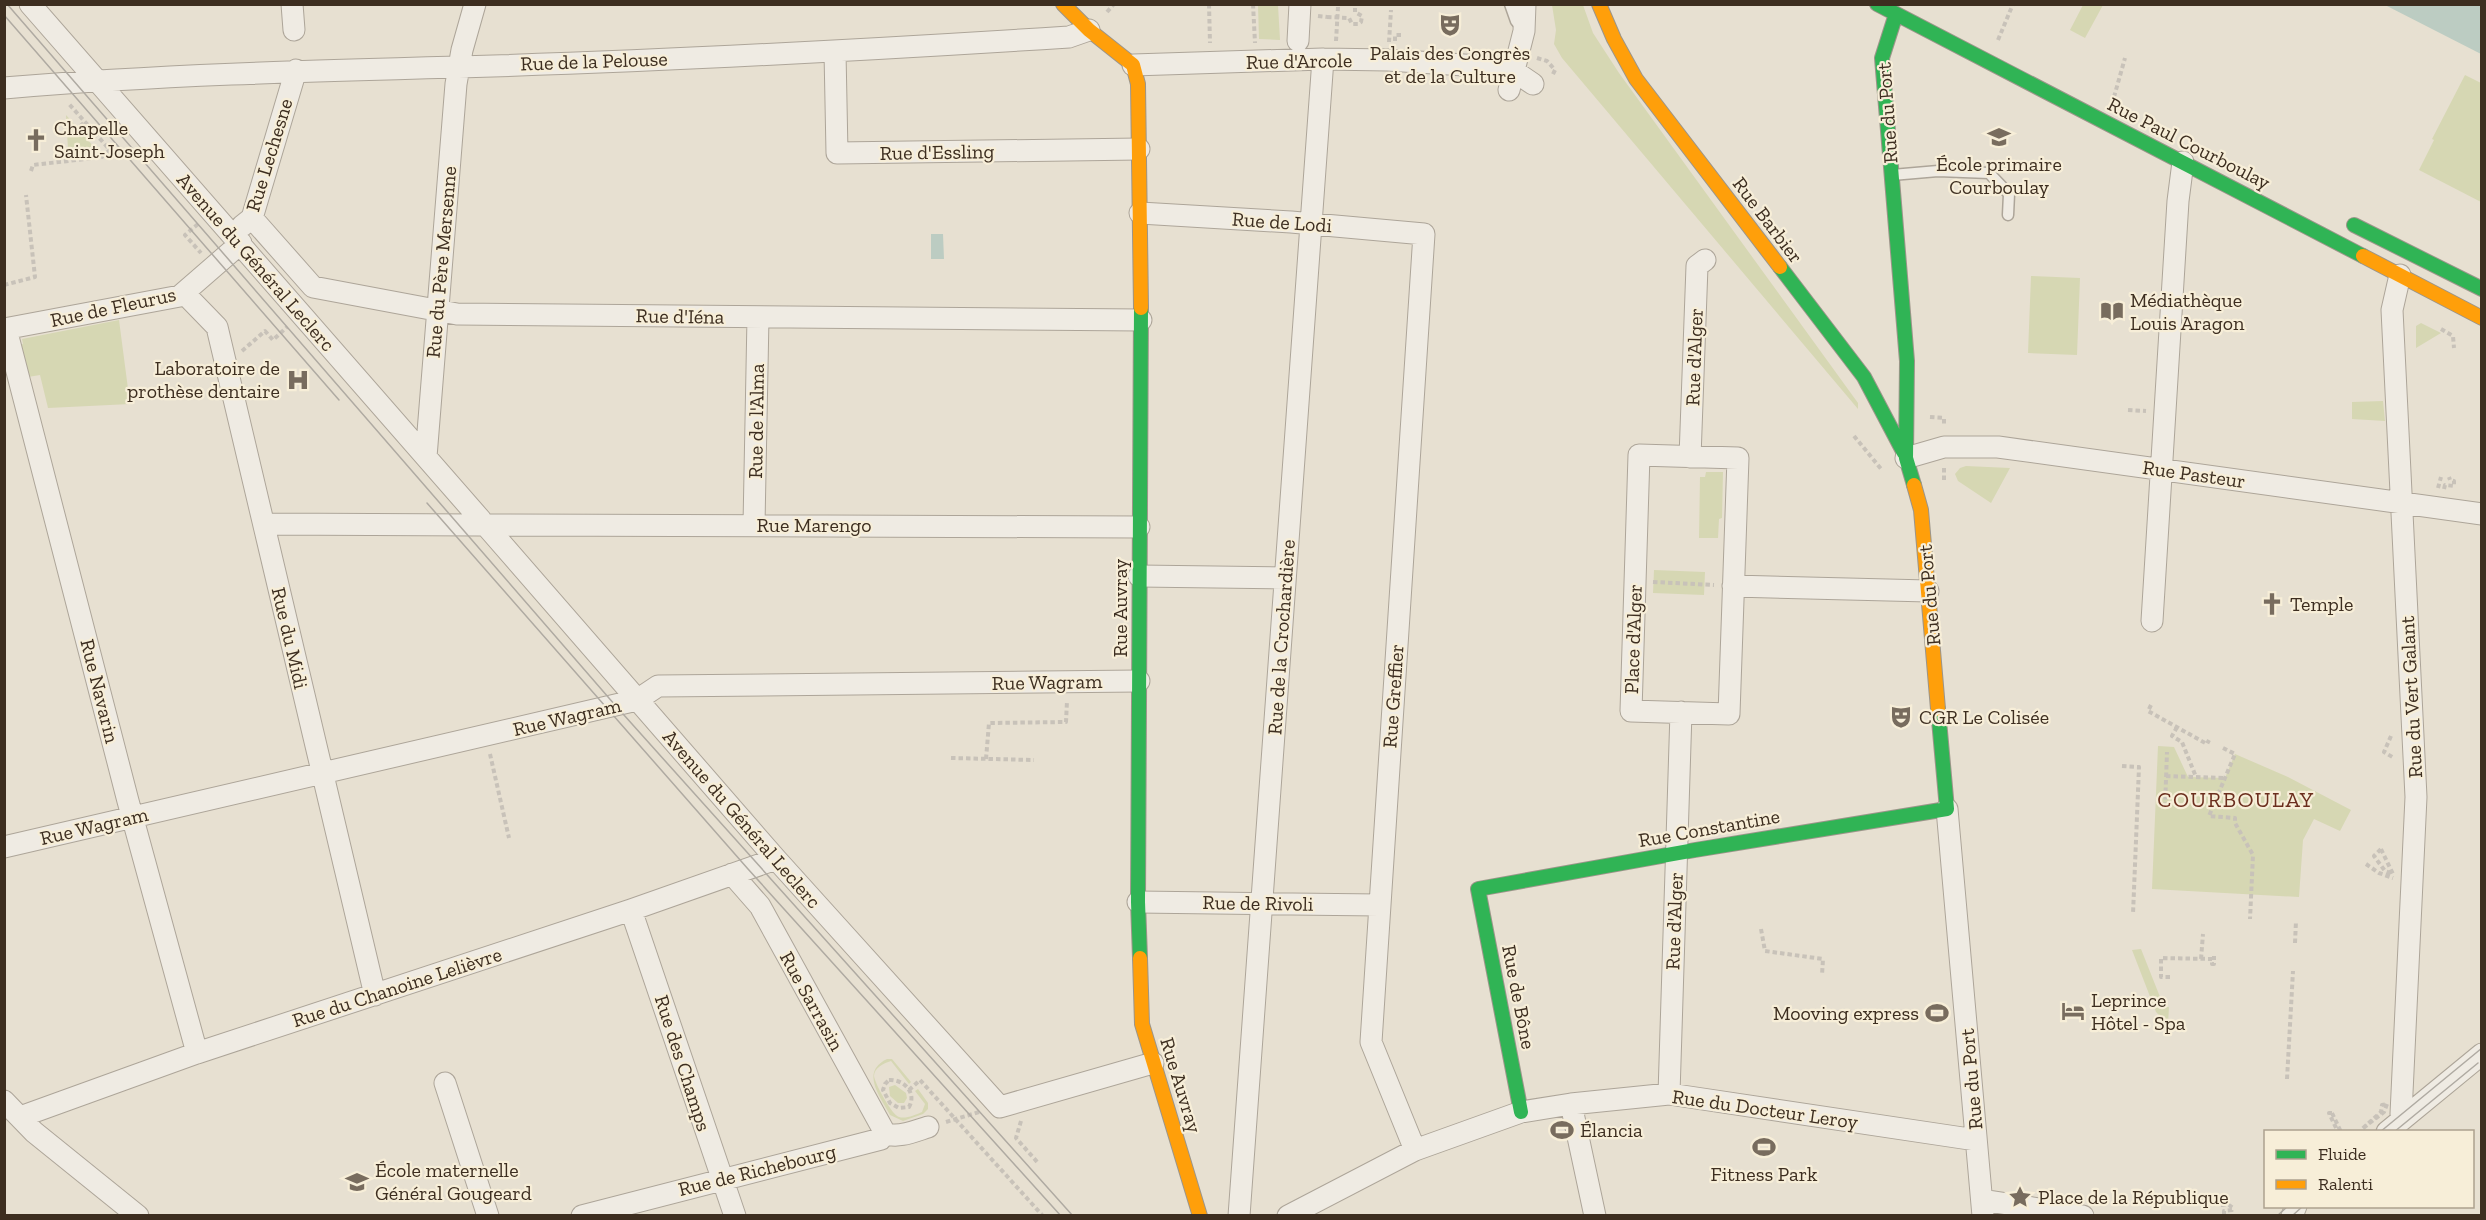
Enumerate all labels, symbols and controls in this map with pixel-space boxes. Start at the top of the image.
theatre icon: Palais des Congrès et de la Culture [1437,12,1463,38]
place label: Palais des Congrès et de la Culture [1370,41,1530,88]
street label: Rue de la Pelouse [520,46,668,76]
street label: Rue d'Arcole [1246,48,1352,74]
street label: Rue du Port [1871,61,1903,164]
street label: Rue Paul Courboulay [2104,92,2275,195]
street label: Rue Lechesne [240,95,298,215]
place label: Chapelle Saint-Joseph [54,116,165,163]
school or university icon: École primaire Courboulay [1986,124,2012,150]
church icon: Chapelle Saint-Joseph [23,127,49,153]
street label: Rue d'Essling [879,139,995,165]
place label: École primaire Courboulay [1936,152,2062,199]
street label: Rue du Père Mersenne [421,165,461,359]
street label: Avenue du Général Leclerc [172,168,340,356]
street label: Rue Barbier [1728,172,1808,268]
street label: Rue de Lodi [1231,207,1333,237]
street label: Rue de Fleurus [48,282,178,332]
place label: Médiathèque Louis Aragon [2130,288,2245,335]
library icon: Médiathèque Louis Aragon [2099,298,2125,324]
street label: Rue d'Iéna [635,303,725,329]
street label: Rue d'Alger [1680,308,1708,406]
place label: Laboratoire de prothèse dentaire [127,356,280,403]
street label: Rue de l'Alma [743,363,769,479]
hospital icon: Laboratoire de prothèse dentaire [285,367,311,393]
street label: Rue Pasteur [2141,455,2247,493]
street label: Rue Marengo [756,513,872,537]
street label: Rue de la Crochardière [1262,538,1300,736]
street label: Rue du Port [1913,543,1945,647]
street label: Rue Auvray [1108,558,1132,657]
street label: Place d'Alger [1619,584,1647,694]
street label: Rue du Midi [267,585,313,692]
church icon: Temple [2259,591,2285,617]
place label: Temple [2290,592,2354,616]
street label: Rue du Vert Galant [2395,615,2427,779]
street label: Rue Navarin [75,637,125,746]
street label: Rue Greffier [1377,643,1409,749]
street label: Rue Wagram [992,669,1103,695]
street label: Rue Wagram [510,693,624,741]
theatre icon: CGR Le Colisée [1888,704,1914,730]
place label: CGR Le Colisée [1919,705,2049,729]
street label: Avenue du Général Leclerc [658,725,826,913]
district label: COURBOULAY [2157,786,2315,813]
street label: Rue Wagram [37,802,151,850]
street label: Rue Constantine [1636,804,1782,852]
street label: Rue d'Alger [1660,872,1688,970]
street label: Rue de Rivoli [1202,890,1314,916]
street label: Rue du Chanoine Lelièvre [289,942,505,1032]
street label: Rue de Bône [1497,943,1541,1051]
street label: Rue Sarrasin [775,947,849,1055]
place label: Leprince Hôtel - Spa [2091,988,2186,1035]
street label: Rue des Champs [650,992,716,1134]
hotel icon: Leprince Hôtel - Spa [2060,998,2086,1024]
sports icon: Mooving express [1924,1000,1950,1026]
place label: Mooving express [1773,1001,1919,1025]
street label: Rue du Port [1955,1027,1987,1131]
street label: Rue Auvray [1155,1034,1207,1136]
street label: Rue du Docteur Leroy [1671,1084,1860,1134]
sports icon: Élancia [1549,1117,1575,1143]
place label: Élancia [1580,1118,1643,1142]
legend [2264,1130,2474,1208]
sports icon: Fitness Park [1751,1134,1777,1160]
street label: Rue de Richebourg [676,1139,838,1201]
text: Fluide [2318,1143,2366,1165]
place label: École maternelle Général Gougeard [375,1158,532,1205]
place label: Fitness Park [1711,1162,1818,1186]
school or university icon: École maternelle Général Gougeard [344,1169,370,1195]
text: Ralenti [2318,1173,2373,1195]
place icon: Place de la République [2007,1184,2033,1210]
place label: Place de la République [2038,1185,2229,1209]

